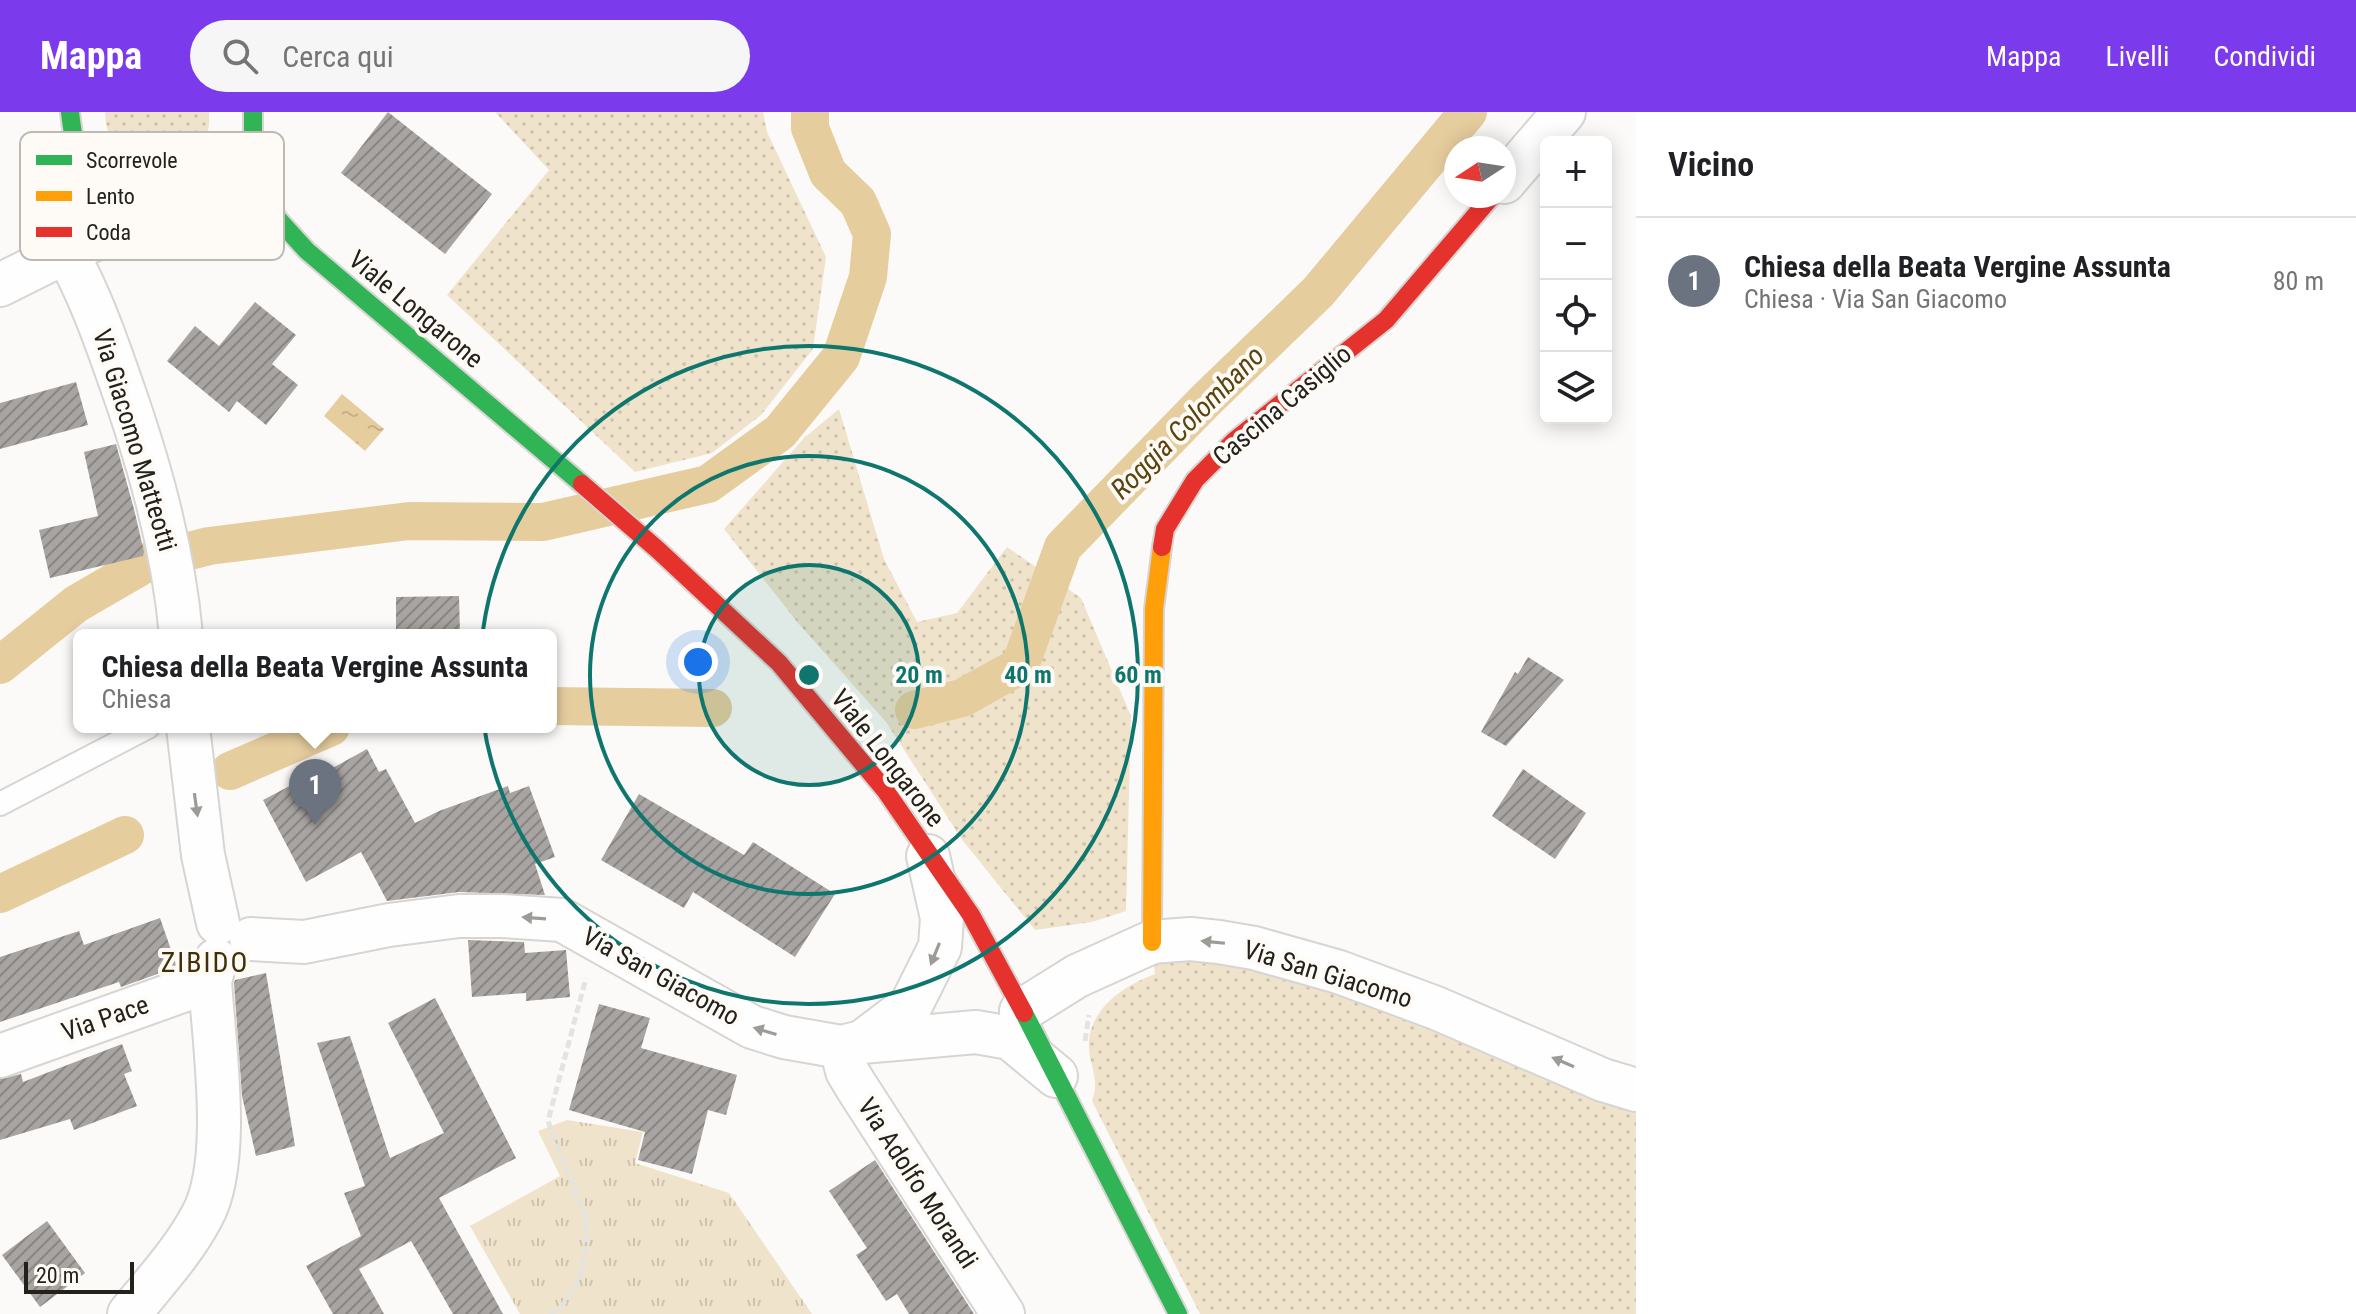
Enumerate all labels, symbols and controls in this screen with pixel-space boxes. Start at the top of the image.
search box [190,20,750,92]
text: Mappa [40,34,142,78]
icon: search [218,34,262,78]
text: Cerca qui [282,39,394,74]
text: Mappa [1986,40,2062,73]
text: Livelli [2106,40,2169,73]
text: Condividi [2213,40,2316,73]
legend [20,132,284,260]
north arrow [1444,136,1516,208]
map controls [1540,136,1612,424]
button: + [1540,136,1612,208]
text: Vicino [1668,144,1754,184]
text: Scorrevole [86,148,178,173]
text: Lento [86,184,135,209]
button: − [1540,208,1612,280]
text: Coda [86,220,131,245]
street label: Viale Longarone [343,244,489,374]
text: Chiesa della Beata Vergine Assunta [1744,249,2171,284]
text: 1 [1687,266,1701,296]
text: 80 m [2273,266,2324,296]
button: locate [1540,280,1612,352]
text: Chiesa · Via San Giacomo [1744,284,2007,314]
street label: Via Giacomo Matteotti [87,325,183,555]
water label: Roggia Colombano [1104,339,1271,506]
street label: Cascina Casiglio [1207,339,1357,471]
button: layers [1540,352,1612,424]
popup [73,629,557,733]
your location [678,642,718,682]
text: Chiesa della Beata Vergine Assunta [102,649,528,684]
centre of rings [795,661,823,689]
text: 20 m [895,661,943,689]
text: 40 m [1004,661,1052,689]
text: 60 m [1114,661,1162,689]
street label: Viale Longarone [825,683,951,833]
text: Chiesa [102,684,171,714]
pin: 1 [289,759,341,825]
one-way arrow [190,792,203,817]
one-way arrow [521,911,546,924]
street label: Via San Giacomo [577,920,745,1032]
street label: Via San Giacomo [1240,934,1416,1014]
one-way arrow [1200,935,1225,948]
one-way arrow [928,942,941,966]
district label: ZIBIDO [161,946,249,979]
street label: Via Pace [58,989,152,1047]
one-way arrow [753,1024,777,1037]
one-way arrow [1551,1056,1575,1069]
street label: Via Adolfo Morandi [852,1092,984,1274]
scale bar [24,1258,134,1294]
text: 20 m [36,1263,79,1288]

